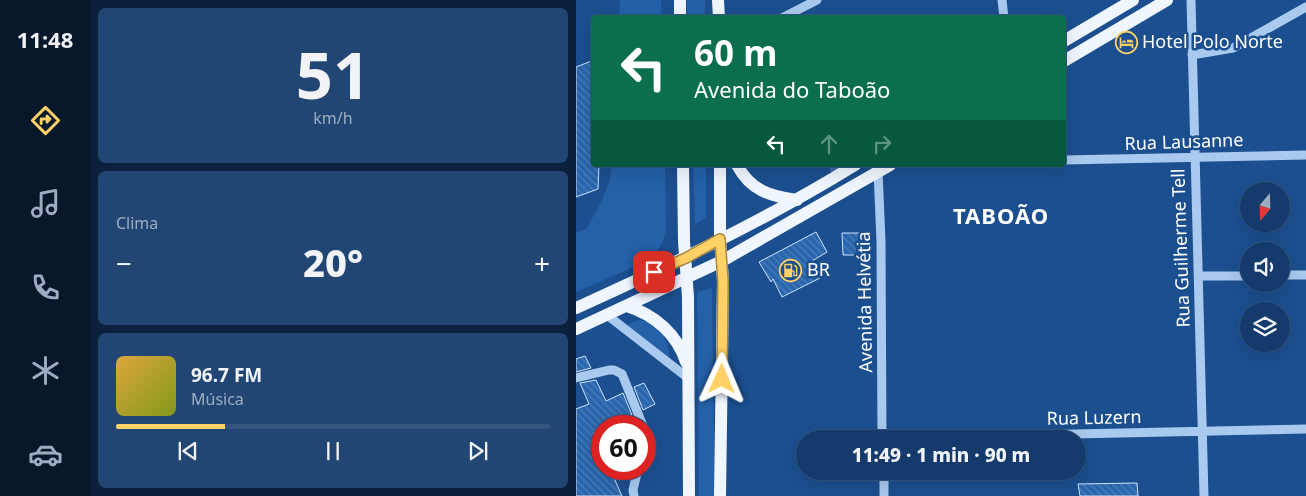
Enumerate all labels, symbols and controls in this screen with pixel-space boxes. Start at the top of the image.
text: 11:48 [17,24,73,54]
text: 60 m [694,29,777,76]
place label: Hotel Polo Norte [1142,29,1283,53]
text: 51 [296,30,370,118]
hotel icon: Hotel Polo Norte [1114,30,1138,54]
icon: left [611,35,676,100]
text: Avenida do Taboão [694,74,890,104]
icon: directions [28,103,63,138]
text: km/h [313,107,353,129]
street label: Rua Lausanne [1124,127,1244,155]
icon: left [762,130,790,158]
icon: ahead [815,130,843,158]
icon: right [868,130,896,158]
street label: Rua Guilherme Tell [1165,168,1195,328]
north arrow [1240,182,1290,232]
map controls [1240,182,1290,352]
icon: music [28,186,63,221]
district label: TABOÃO [953,200,1049,230]
text: Clima [116,212,158,234]
street label: Avenida Helvétia [851,231,877,373]
text: 20° [303,236,363,288]
button: sound [1240,242,1290,292]
text: − [116,244,132,282]
text: + [534,244,550,282]
pin [633,251,675,293]
place label: BR [807,257,830,281]
icon: arrive [640,258,668,286]
fuel station icon: BR [779,258,803,282]
icon: phone [28,270,63,305]
button: layers [1240,302,1290,352]
position arrow [695,352,747,404]
icon: climate [28,353,63,388]
text: 96.7 FM [191,362,262,388]
text: Música [191,388,244,410]
street label: Rua Luzern [1046,404,1142,430]
speed limit sign: 60 [591,415,656,480]
icon: car [28,437,63,472]
icon: previous [174,437,202,465]
icon: pause [319,437,347,465]
icon: next [464,437,492,465]
text: 11:49 · 1 min · 90 m [852,442,1030,468]

